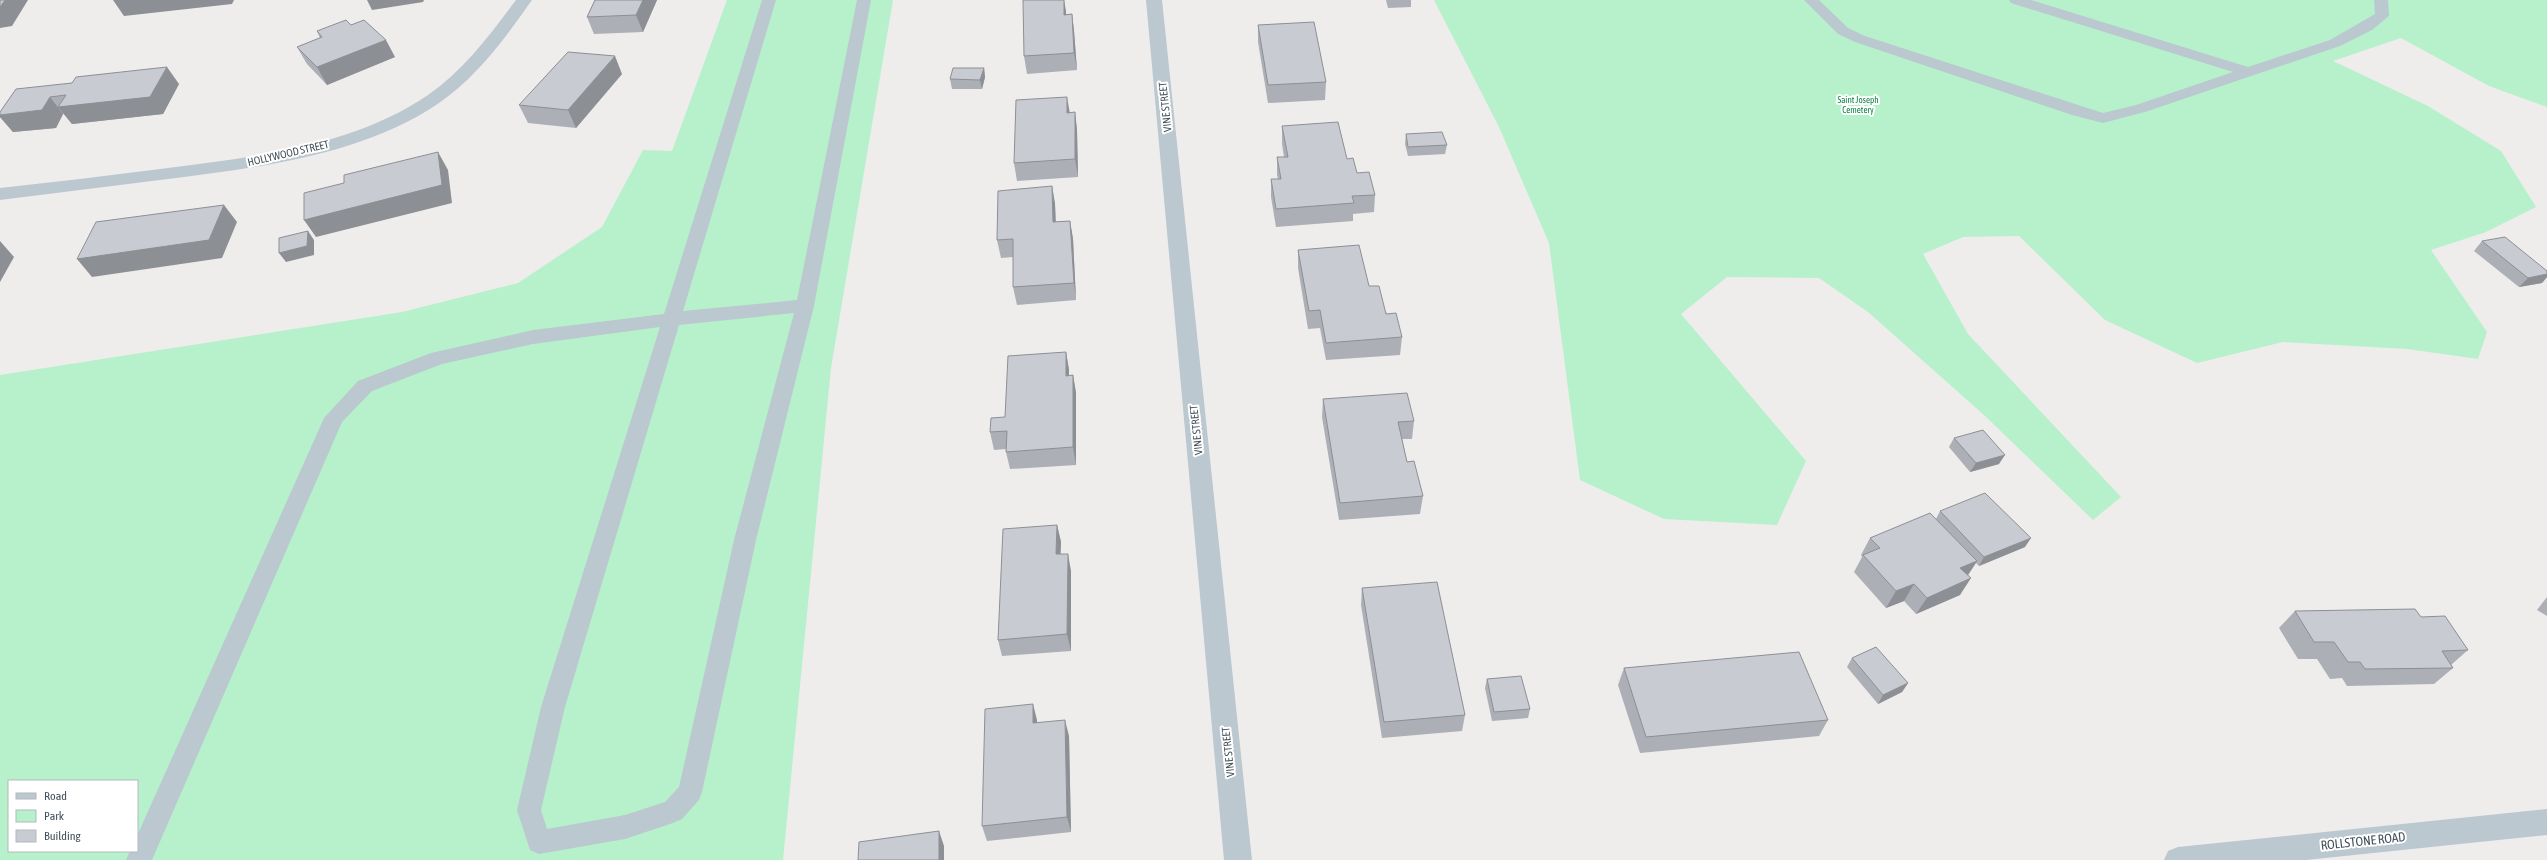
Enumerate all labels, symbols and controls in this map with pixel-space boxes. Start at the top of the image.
street label: VINE STREET [1156,81,1174,133]
park label: Saint Joseph Cemetery [1837,95,1879,115]
street label: HOLLYWOOD STREET [246,138,330,168]
street label: VINE STREET [1187,404,1205,456]
street label: VINE STREET [1219,726,1237,778]
legend [8,780,138,852]
text: Road [44,789,67,803]
text: Park [44,809,65,823]
text: Building [44,829,82,843]
street label: ROLLSTONE ROAD [2320,829,2406,853]

